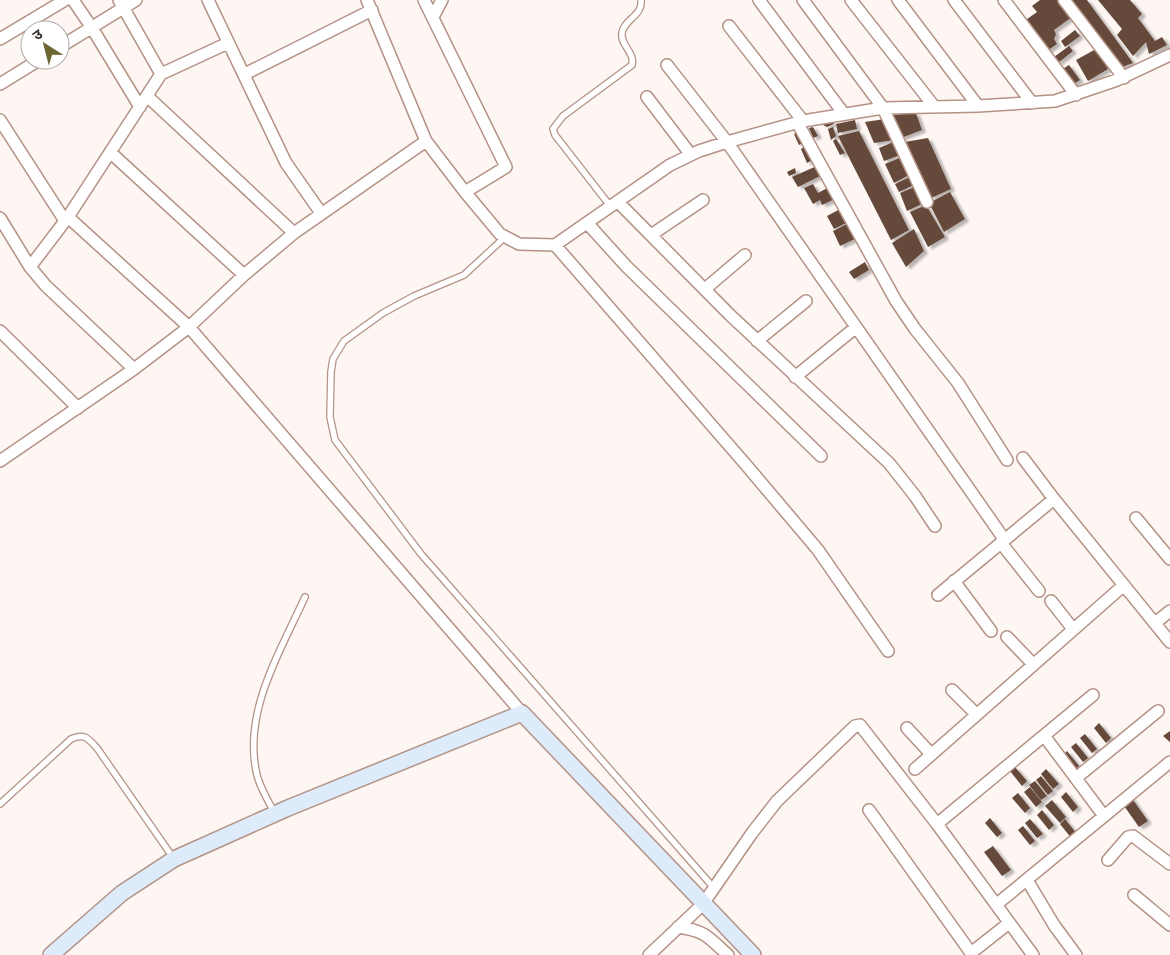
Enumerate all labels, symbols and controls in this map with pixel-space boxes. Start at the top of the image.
north arrow [20,20,70,70]
text: उ [29,24,47,44]

